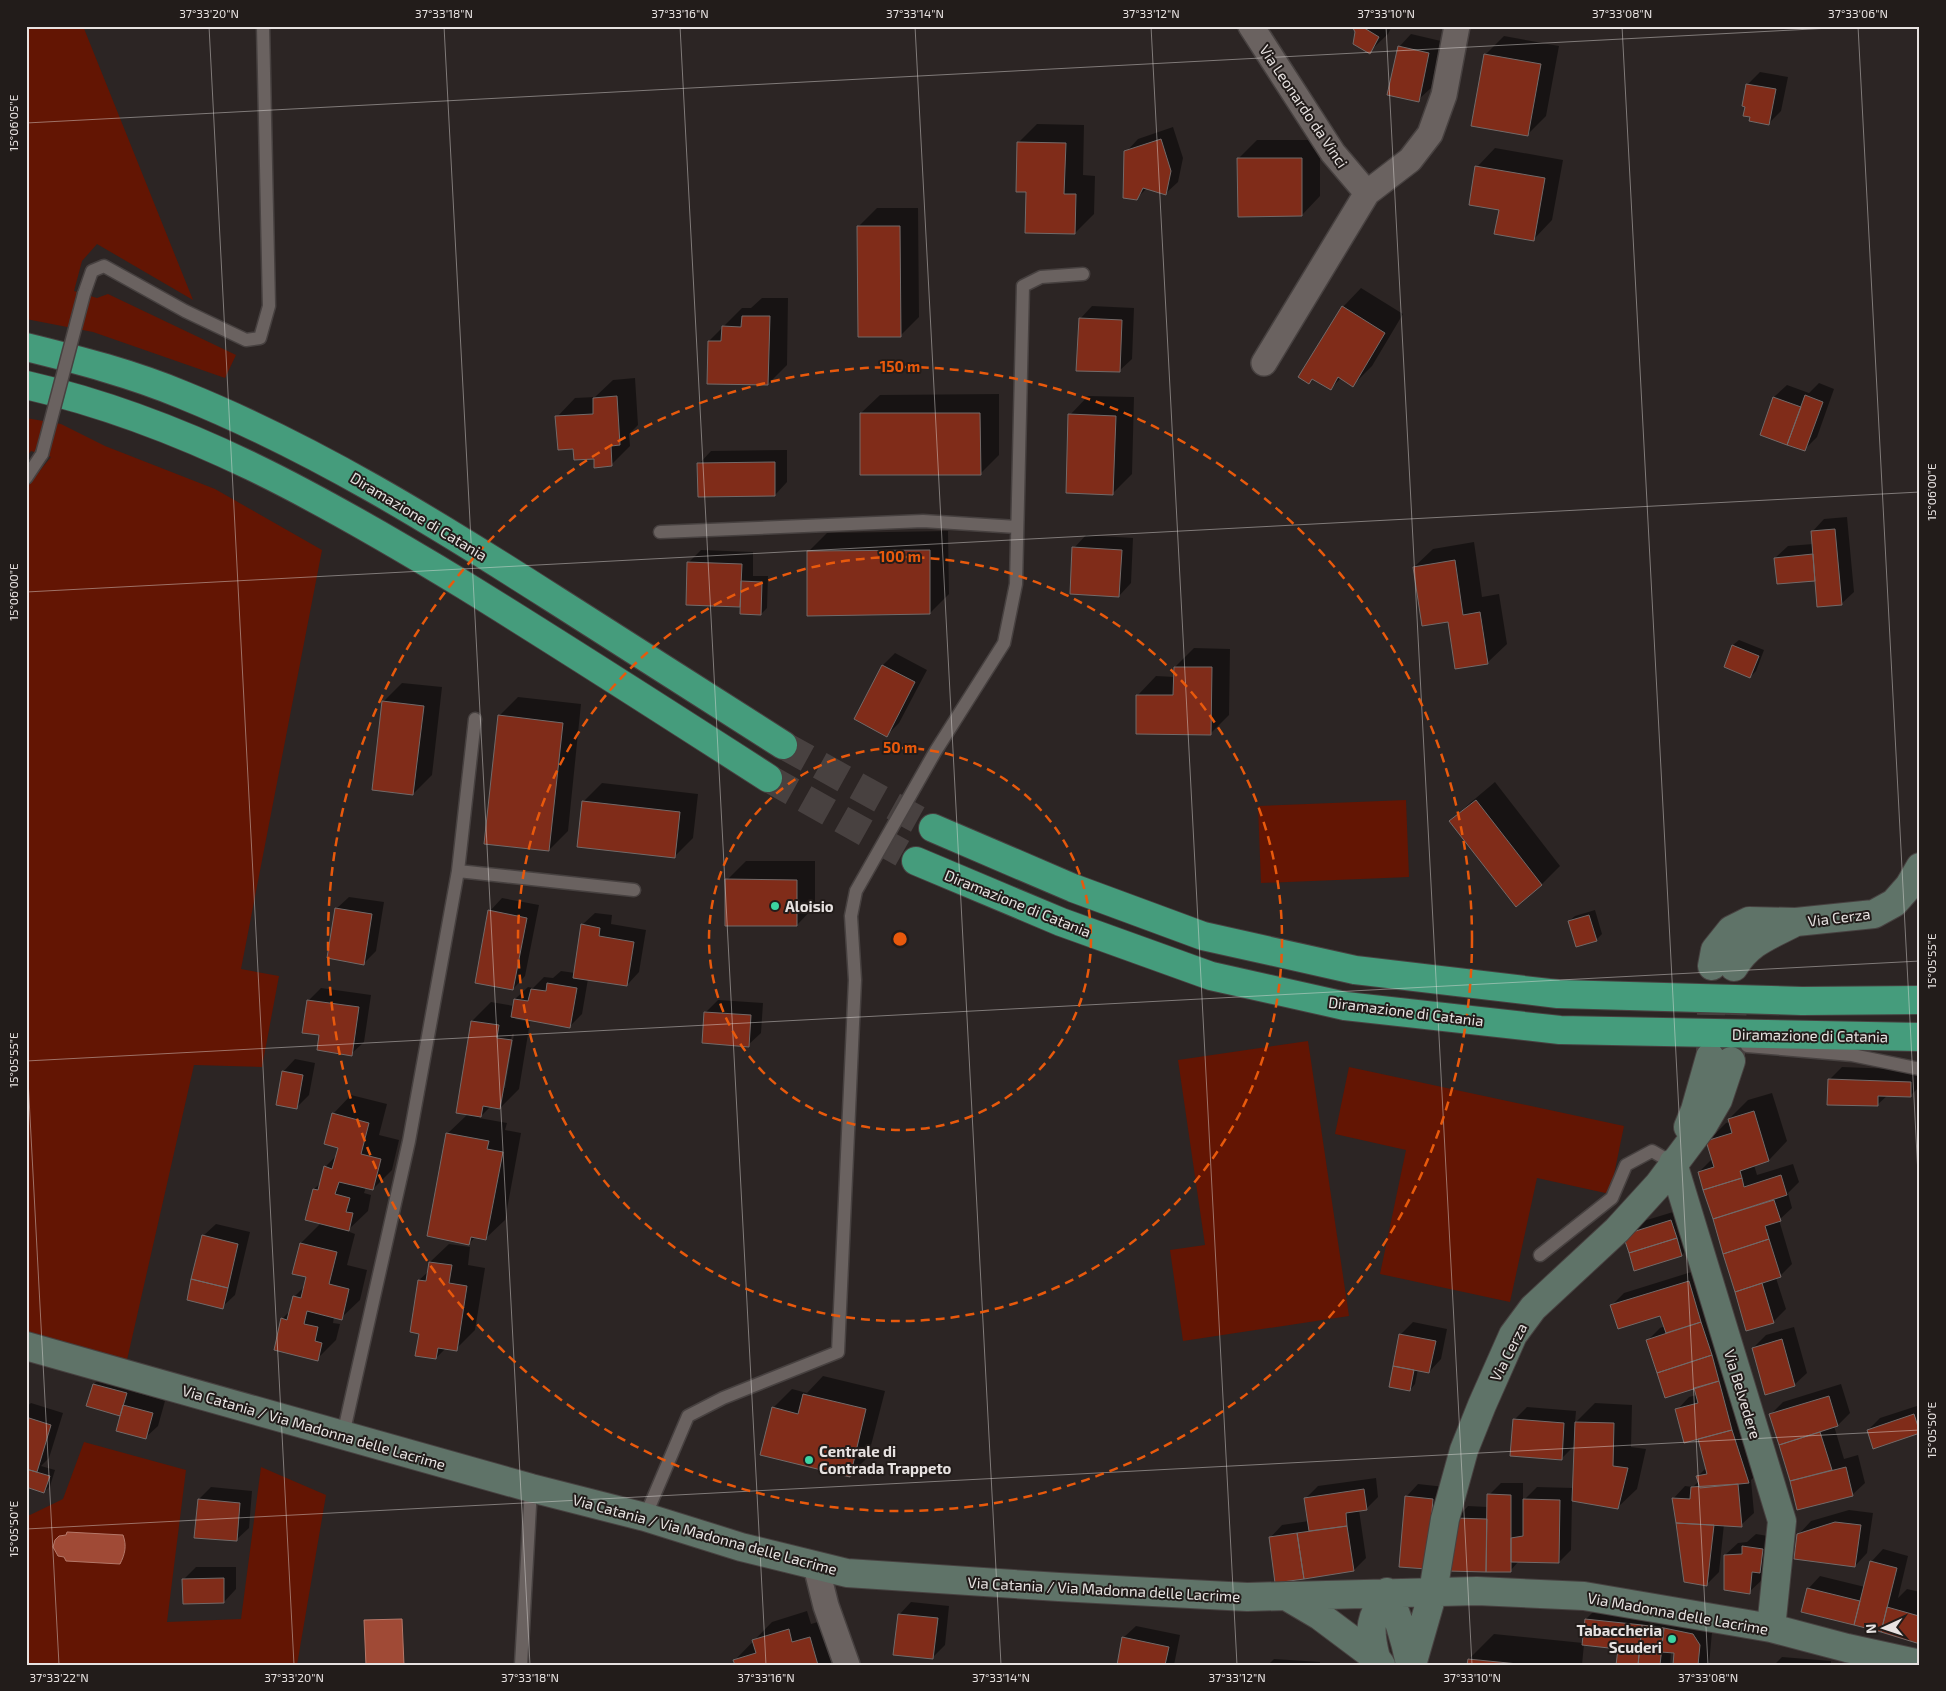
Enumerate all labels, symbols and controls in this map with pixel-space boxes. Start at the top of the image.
text: 37°33'20"N [179,6,239,20]
text: 37°33'18"N [415,6,473,20]
text: 37°33'16"N [651,6,709,20]
text: 37°33'14"N [886,6,944,20]
text: 37°33'12"N [1122,6,1180,20]
text: 37°33'10"N [1357,6,1415,20]
text: 37°33'08"N [1592,6,1652,20]
text: 37°33'06"N [1828,6,1888,20]
street label: Via Leonardo da Vinci [1256,41,1352,171]
text: 15°06'05"E [6,94,20,151]
text: 150 m [880,357,920,375]
text: 15°06'00"E [1924,463,1938,521]
street label: Diramazione di Catania [347,468,491,564]
text: 100 m [879,547,921,565]
text: 15°06'00"E [6,563,20,621]
text: 50 m [883,738,917,756]
street label: Diramazione di Catania [942,865,1094,941]
place label: Aloisio [785,897,834,915]
marker: Aloisio [769,900,781,912]
street label: Via Cerza [1807,904,1871,930]
centre of rings [891,930,909,948]
text: 15°05'55"E [1924,933,1938,989]
street label: Diramazione di Catania [1327,993,1485,1029]
street label: Diramazione di Catania [1732,1025,1888,1045]
text: 15°05'55"E [6,1032,20,1088]
street label: Via Cerza [1486,1320,1530,1384]
street label: Via Belvedere [1721,1347,1765,1441]
street label: Via Catania / Via Madonna delle Lacrime [180,1381,448,1473]
text: 15°05'50"E [1924,1402,1938,1458]
place label: Centrale di Contrada Trappeto [819,1442,952,1477]
marker: Centrale di Contrada Trappeto [803,1454,815,1466]
street label: Via Catania / Via Madonna delle Lacrime [571,1490,839,1578]
text: 15°05'50"E [6,1501,20,1557]
street label: Via Catania / Via Madonna delle Lacrime [967,1573,1241,1605]
street label: Via Madonna delle Lacrime [1586,1588,1770,1638]
north arrow [1858,1604,1908,1654]
place label: Tabaccheria Scuderi [1577,1621,1662,1656]
text: N [1862,1623,1879,1634]
marker: Tabaccheria Scuderi [1666,1633,1678,1645]
text: 37°33'22"N [29,1670,89,1684]
text: 37°33'20"N [264,1670,324,1684]
text: 37°33'18"N [501,1670,559,1684]
text: 37°33'16"N [737,1670,795,1684]
text: 37°33'14"N [972,1670,1030,1684]
text: 37°33'12"N [1208,1670,1266,1684]
text: 37°33'10"N [1443,1670,1501,1684]
text: 37°33'08"N [1678,1670,1738,1684]

